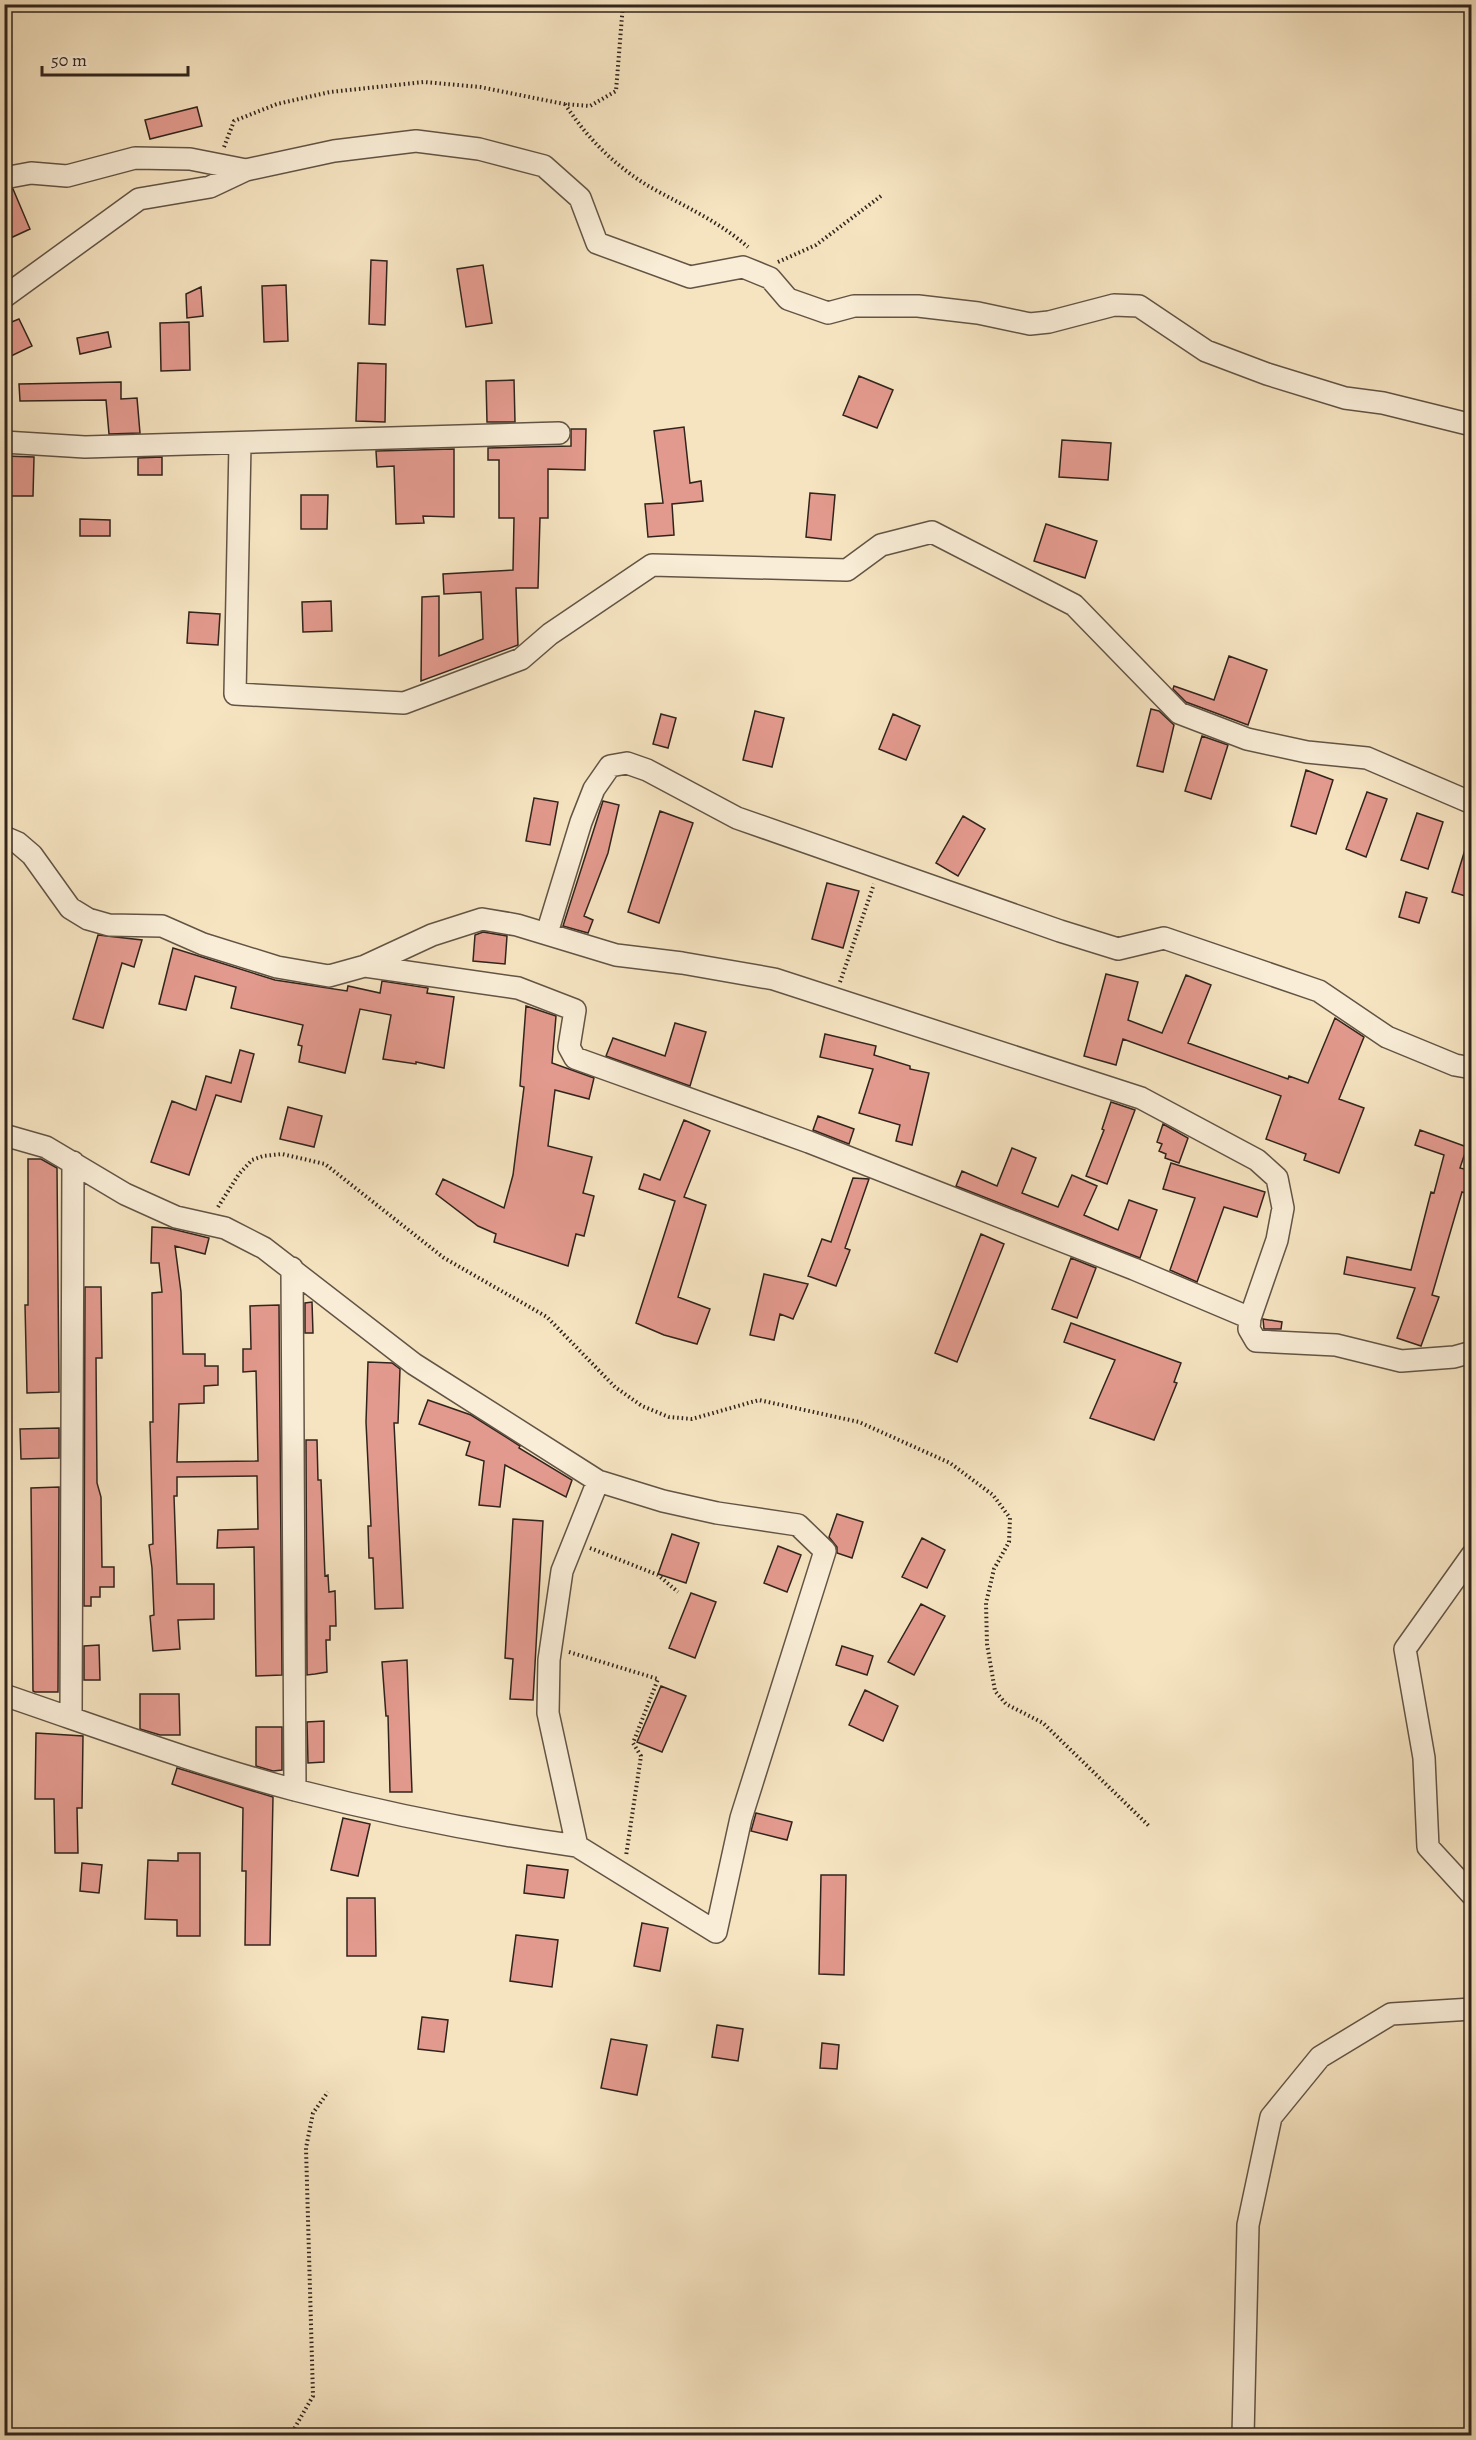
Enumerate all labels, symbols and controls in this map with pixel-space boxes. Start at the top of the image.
scale bar [42,39,188,77]
text: 50 m [51,48,87,72]

